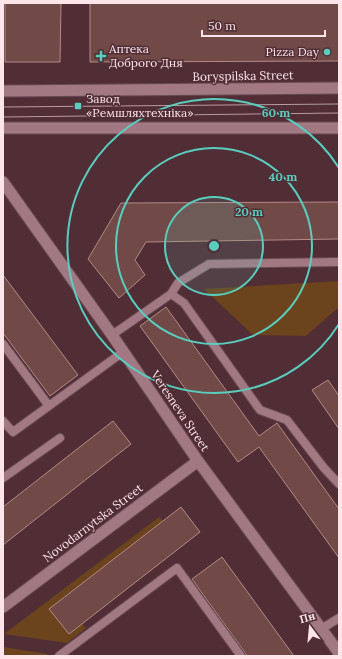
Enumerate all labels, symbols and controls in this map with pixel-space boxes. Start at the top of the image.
scale bar [202,12,325,38]
text: 50 m [208,18,236,33]
place label: Аптека Доброго Дня [108,41,183,70]
place label: Pizza Day [266,44,320,59]
marker: Pizza Day [322,47,332,57]
marker: Аптека Доброго Дня [96,51,106,61]
street label: Boryspilska Street [192,67,294,84]
place label: Завод «Ремшляхтехніка» [86,91,194,120]
marker: Завод «Ремшляхтехніка» [73,101,83,111]
text: 60 m [262,105,290,120]
text: 40 m [269,169,297,184]
text: 20 m [235,204,263,219]
centre of rings [207,239,221,253]
street label: Veresneva Street [147,367,213,454]
street label: Novodarnytska Street [40,480,146,565]
north arrow [290,607,330,647]
text: Пн [298,608,317,626]

